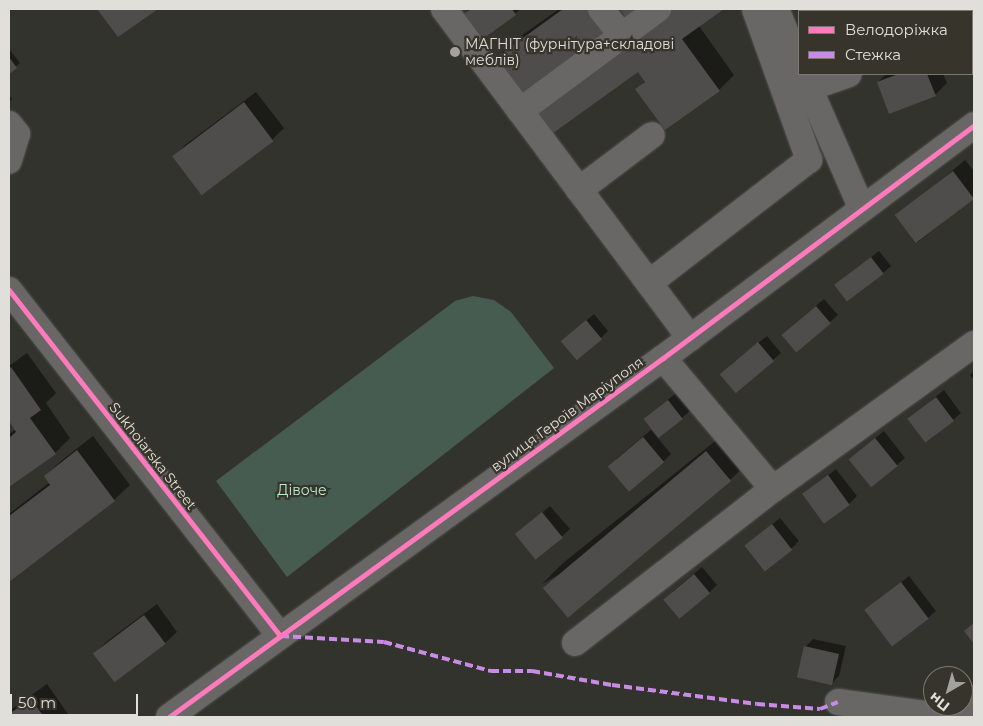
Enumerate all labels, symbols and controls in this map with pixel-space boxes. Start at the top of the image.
legend [798,10,973,75]
text: Велодоріжка [845,20,948,39]
place label: МАГНІТ (фурнітура+складові меблів) [465,36,674,68]
text: Стежка [845,45,901,64]
marker: МАГНІТ (фурнітура+складові меблів) [449,46,461,58]
street label: вулиця Героїв Маріуполя [488,353,646,475]
street label: Sukhoiarska Street [106,399,200,513]
park label: Дівоче [277,482,327,498]
north arrow [923,666,973,716]
scale bar [12,684,140,716]
text: Пн [926,688,953,716]
text: 50 m [18,693,56,712]

